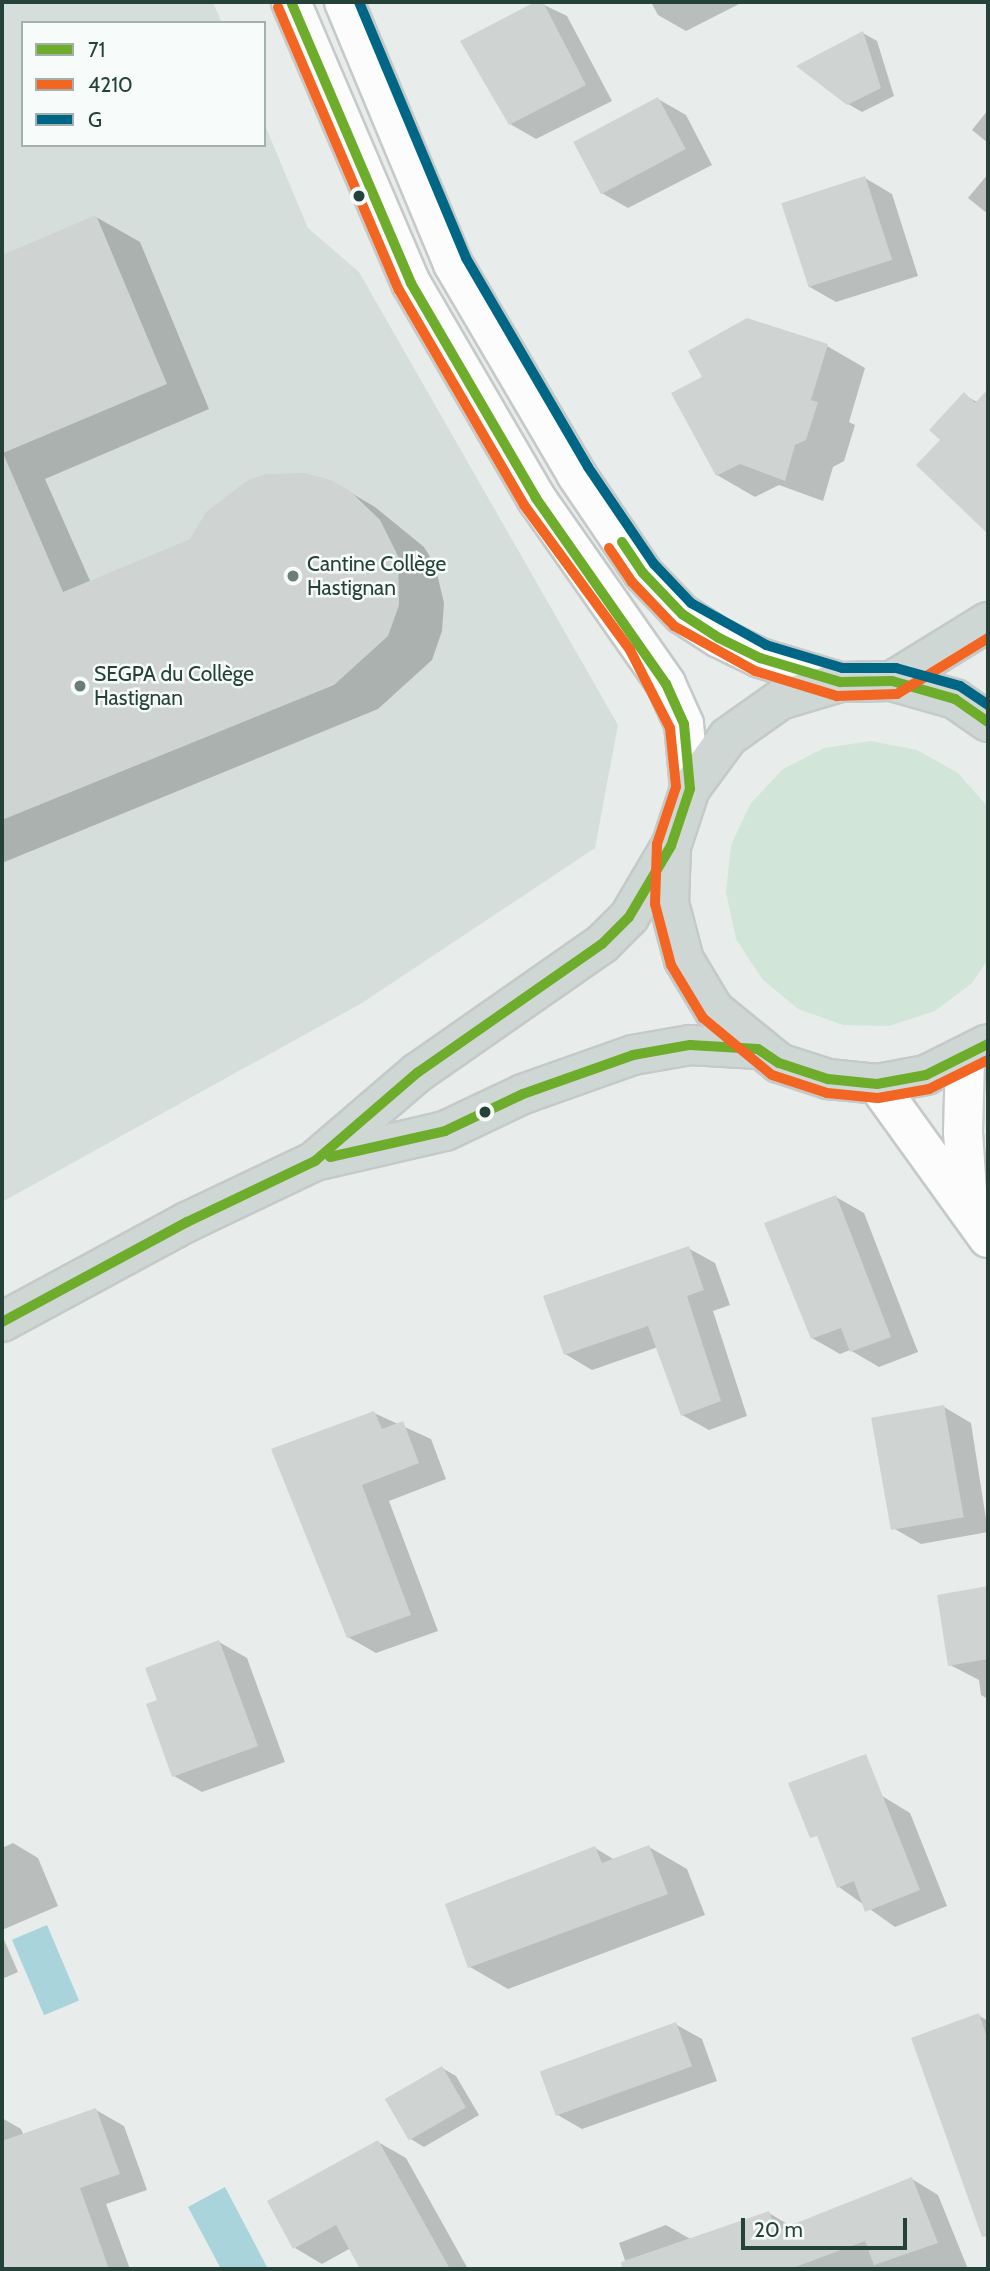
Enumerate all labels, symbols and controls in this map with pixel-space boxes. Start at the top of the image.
legend [21,21,266,147]
text: 71 [88,37,105,62]
text: 4210 [88,72,133,97]
text: G [88,107,102,132]
unlabelled marker [352,189,366,203]
place label: Cantine Collège Hastignan [307,551,446,601]
marker: Cantine Collège Hastignan [285,568,301,584]
place label: SEGPA du Collège Hastignan [94,661,254,711]
marker: SEGPA du Collège Hastignan [72,678,88,694]
unlabelled marker [478,1105,492,1119]
scale bar [745,2204,911,2248]
text: 20 m [754,2217,803,2242]

